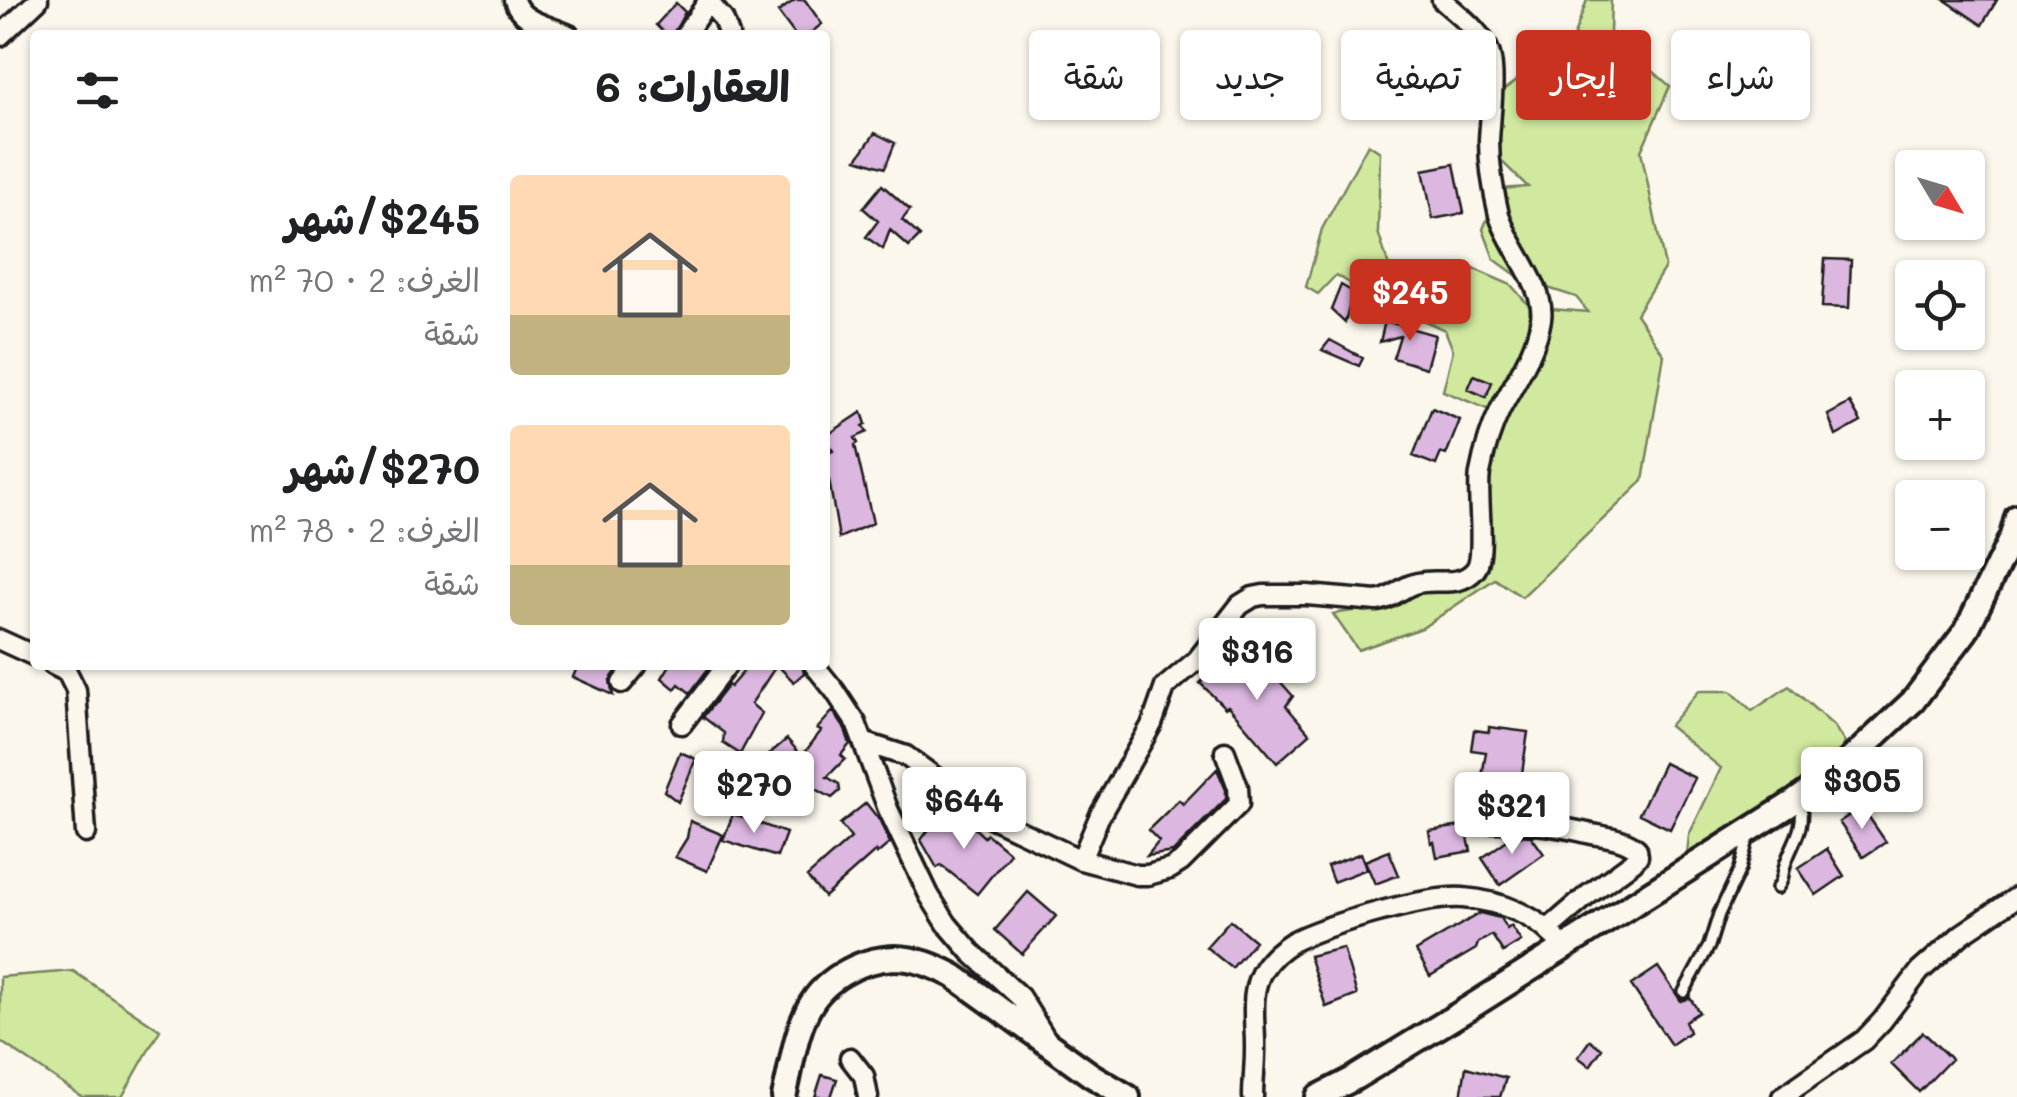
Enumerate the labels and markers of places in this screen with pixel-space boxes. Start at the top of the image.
pin: $245 [1351,259,1469,344]
pin: $316 [1198,618,1316,703]
pin: $305 [1803,747,1921,832]
pin: $270 [695,751,813,836]
pin: $644 [905,767,1023,852]
pin: $321 [1453,772,1571,857]

